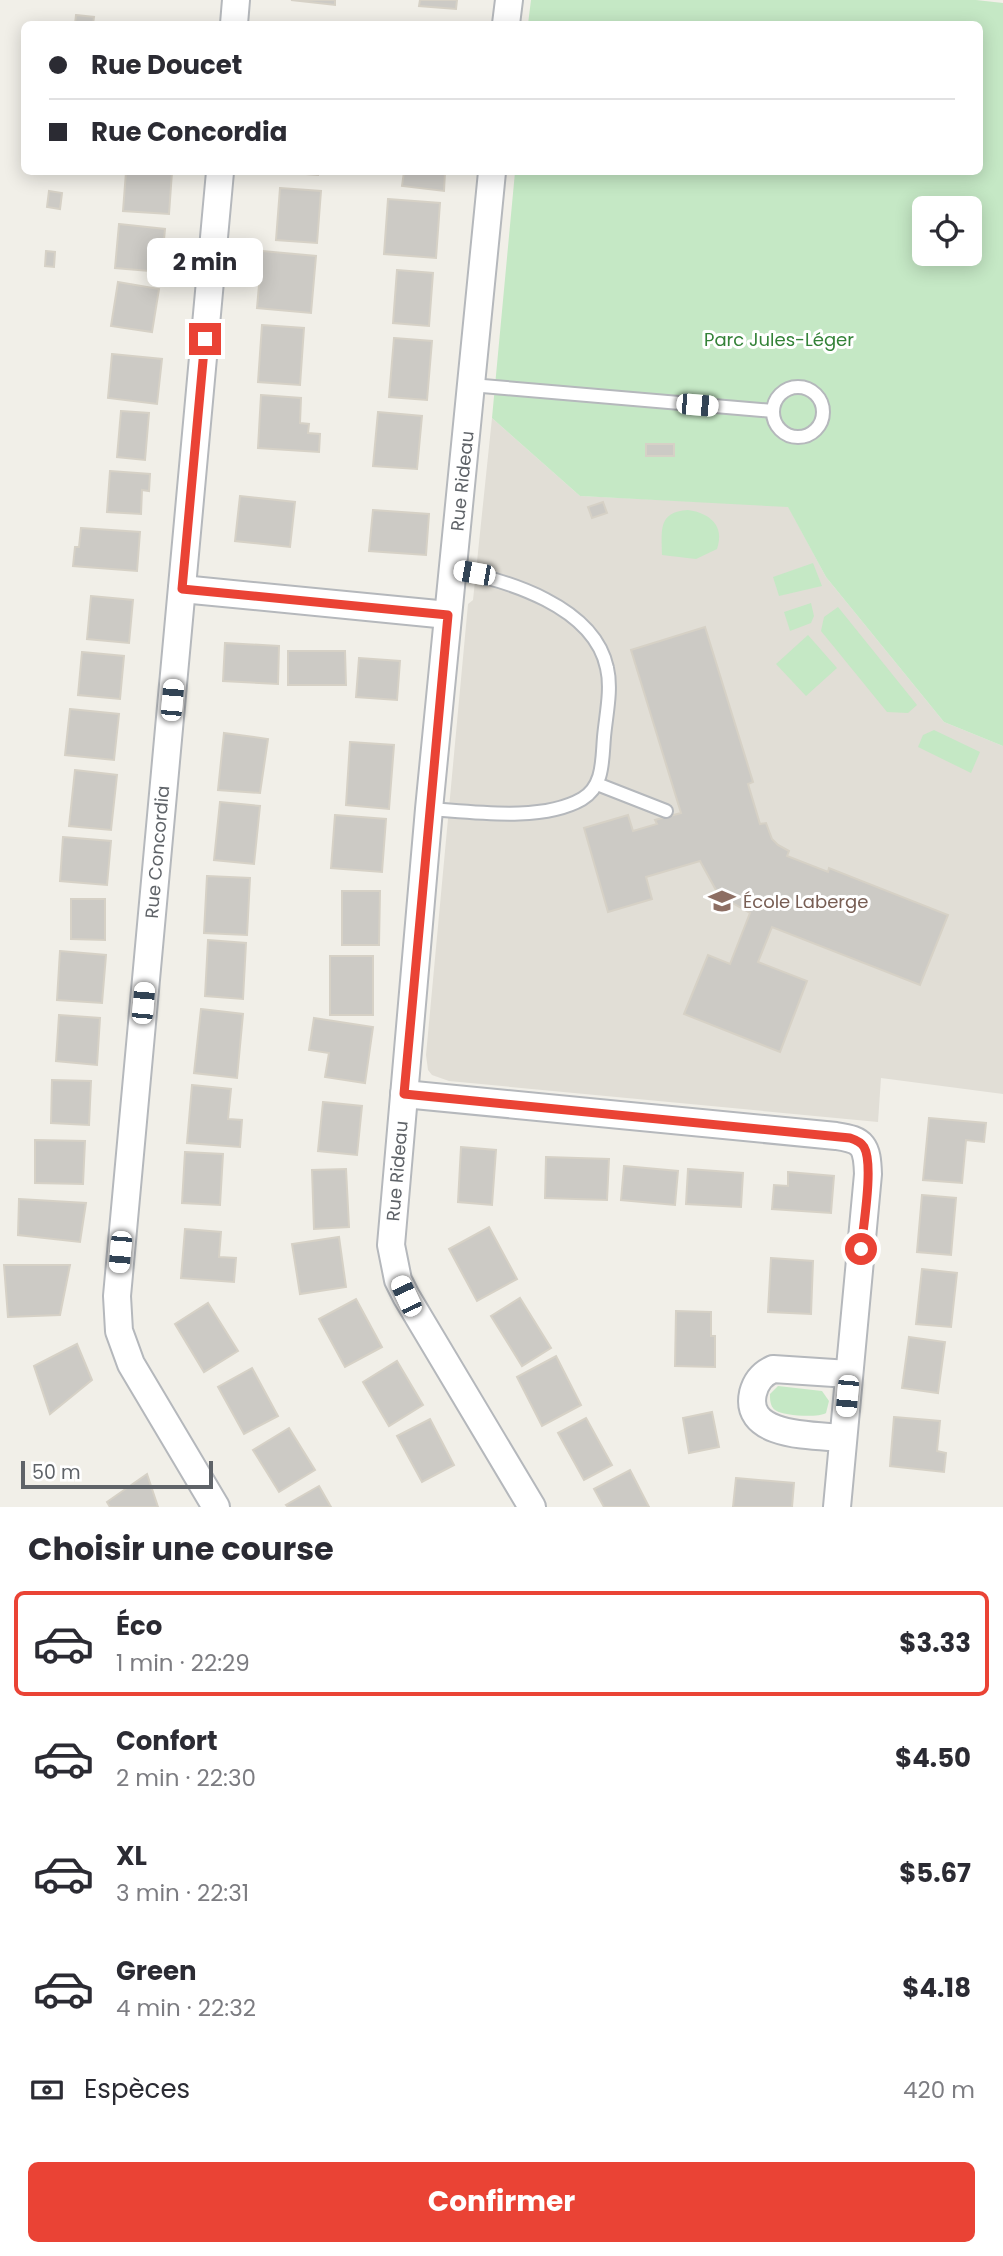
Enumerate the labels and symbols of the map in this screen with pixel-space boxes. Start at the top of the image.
callout: 2 min [147,238,263,286]
route end [189,323,221,355]
park label: Parc Jules-Léger [704,327,854,352]
car [676,393,719,417]
street label: Rue Rideau [444,430,480,532]
car [452,559,497,587]
car [160,678,185,722]
street label: Rue Concordia [139,785,175,919]
school or university icon: École Laberge [707,886,737,916]
place label: École Laberge [743,889,868,914]
car [131,981,156,1025]
street label: Rue Rideau [380,1120,414,1222]
car [108,1230,133,1274]
route start [845,1233,877,1265]
car [388,1273,425,1319]
car [835,1374,860,1418]
scale bar [21,1458,214,1490]

